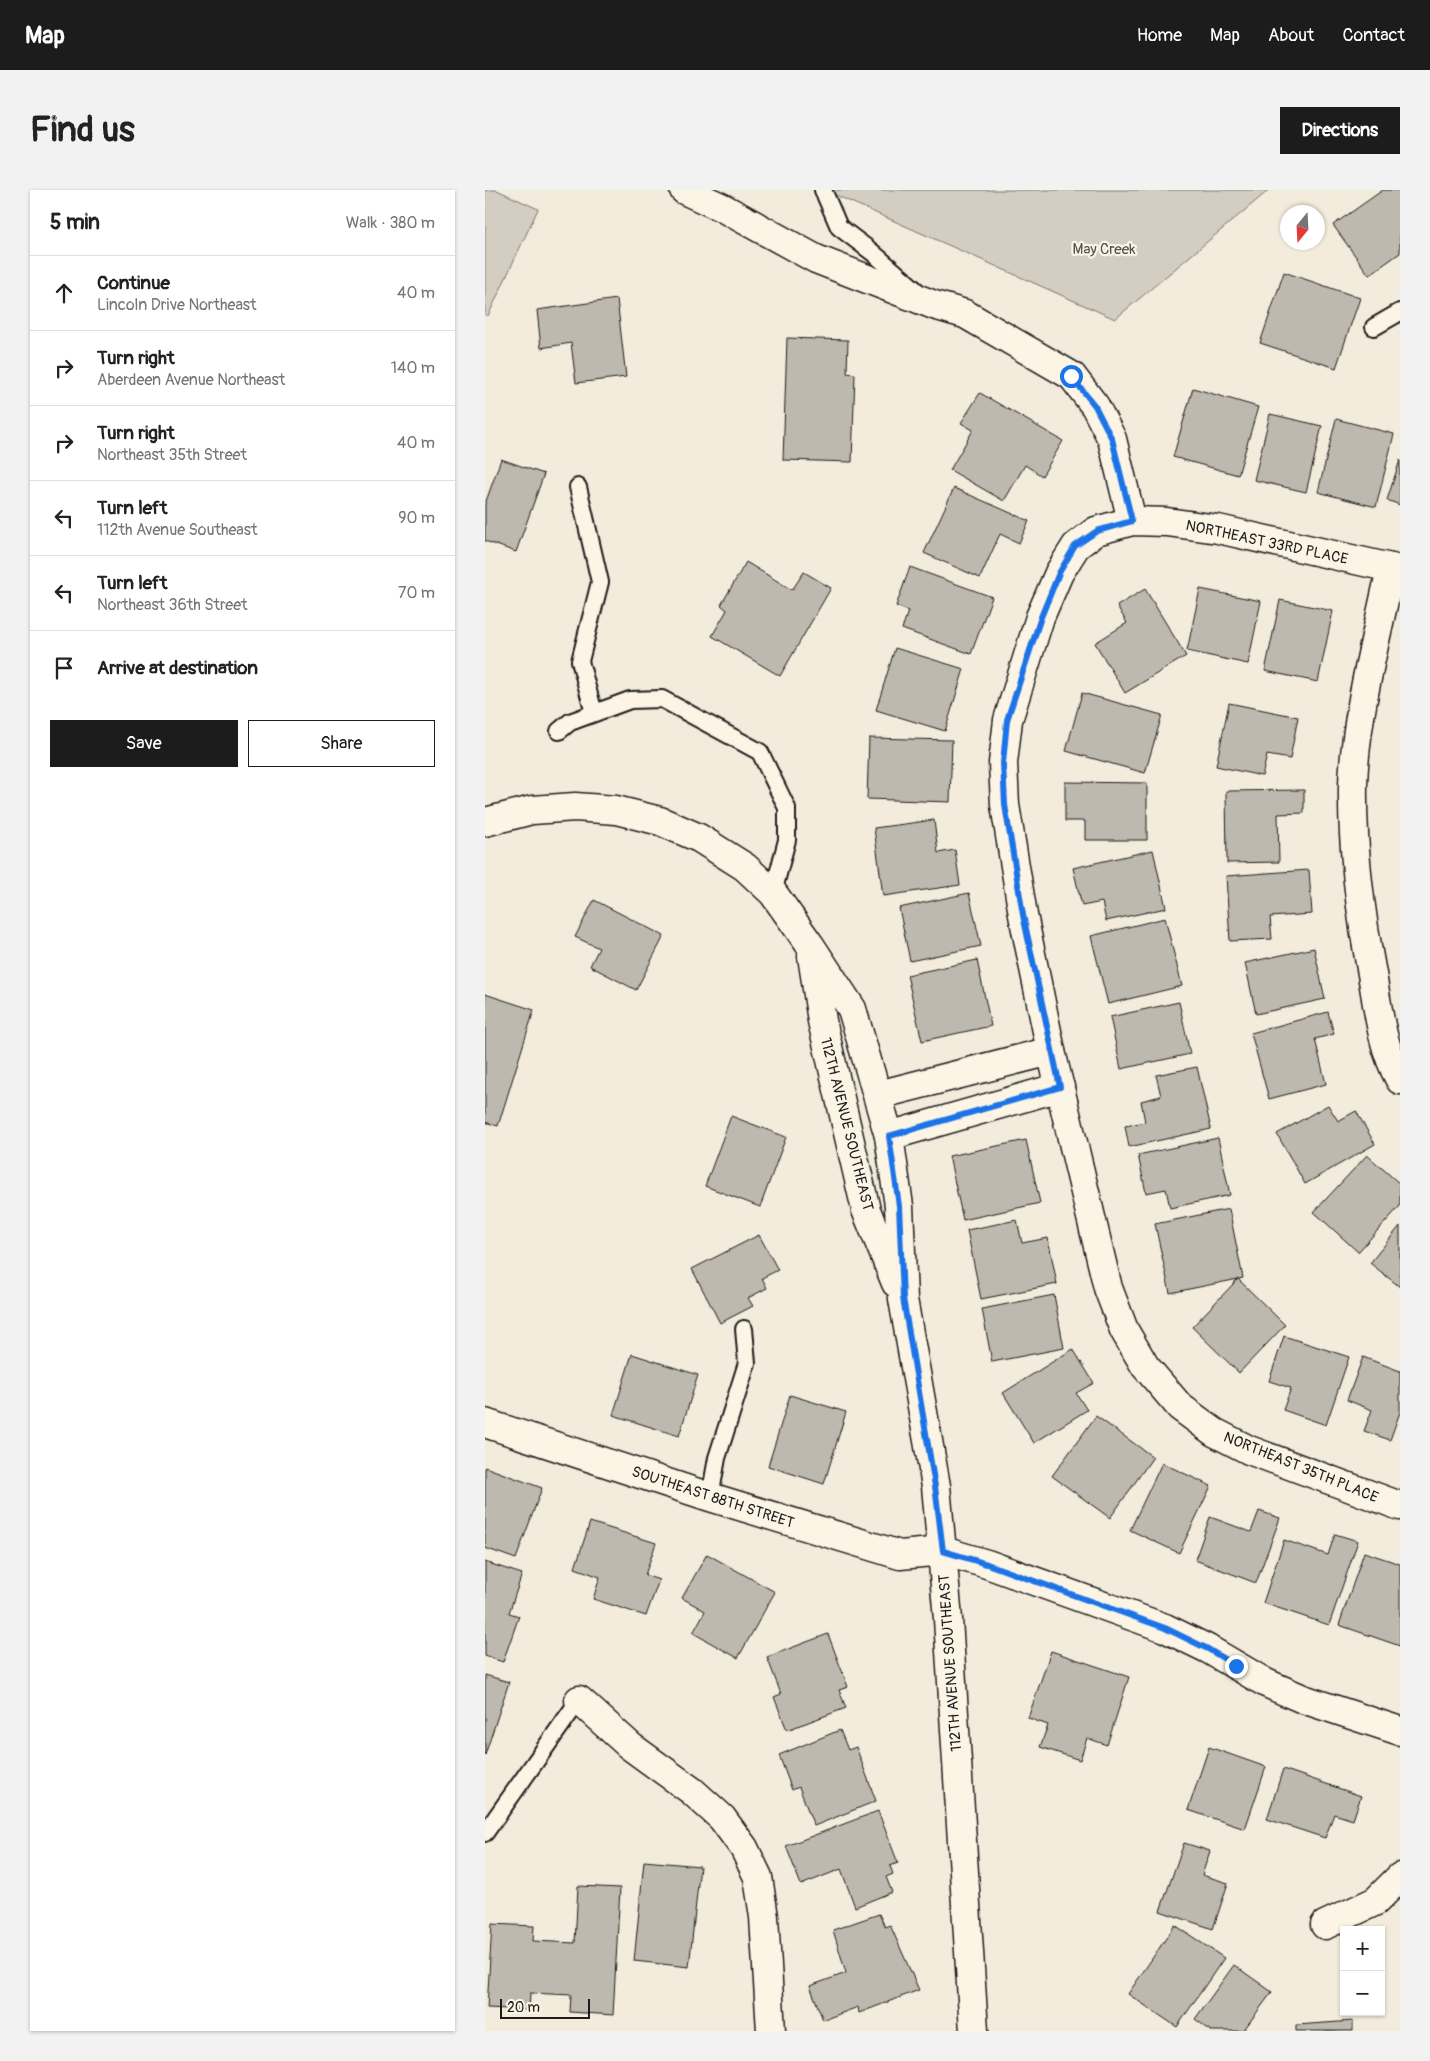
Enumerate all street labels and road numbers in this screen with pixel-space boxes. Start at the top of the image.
street label: NORTHEAST 33RD PLACE [1184,516,1350,569]
street label: 112TH AVENUE SOUTHEAST [816,1036,877,1213]
street label: NORTHEAST 35TH PLACE [1221,1428,1381,1507]
street label: SOUTHEAST 88TH STREET [629,1462,797,1533]
street label: 112TH AVENUE SOUTHEAST [935,1574,966,1752]

